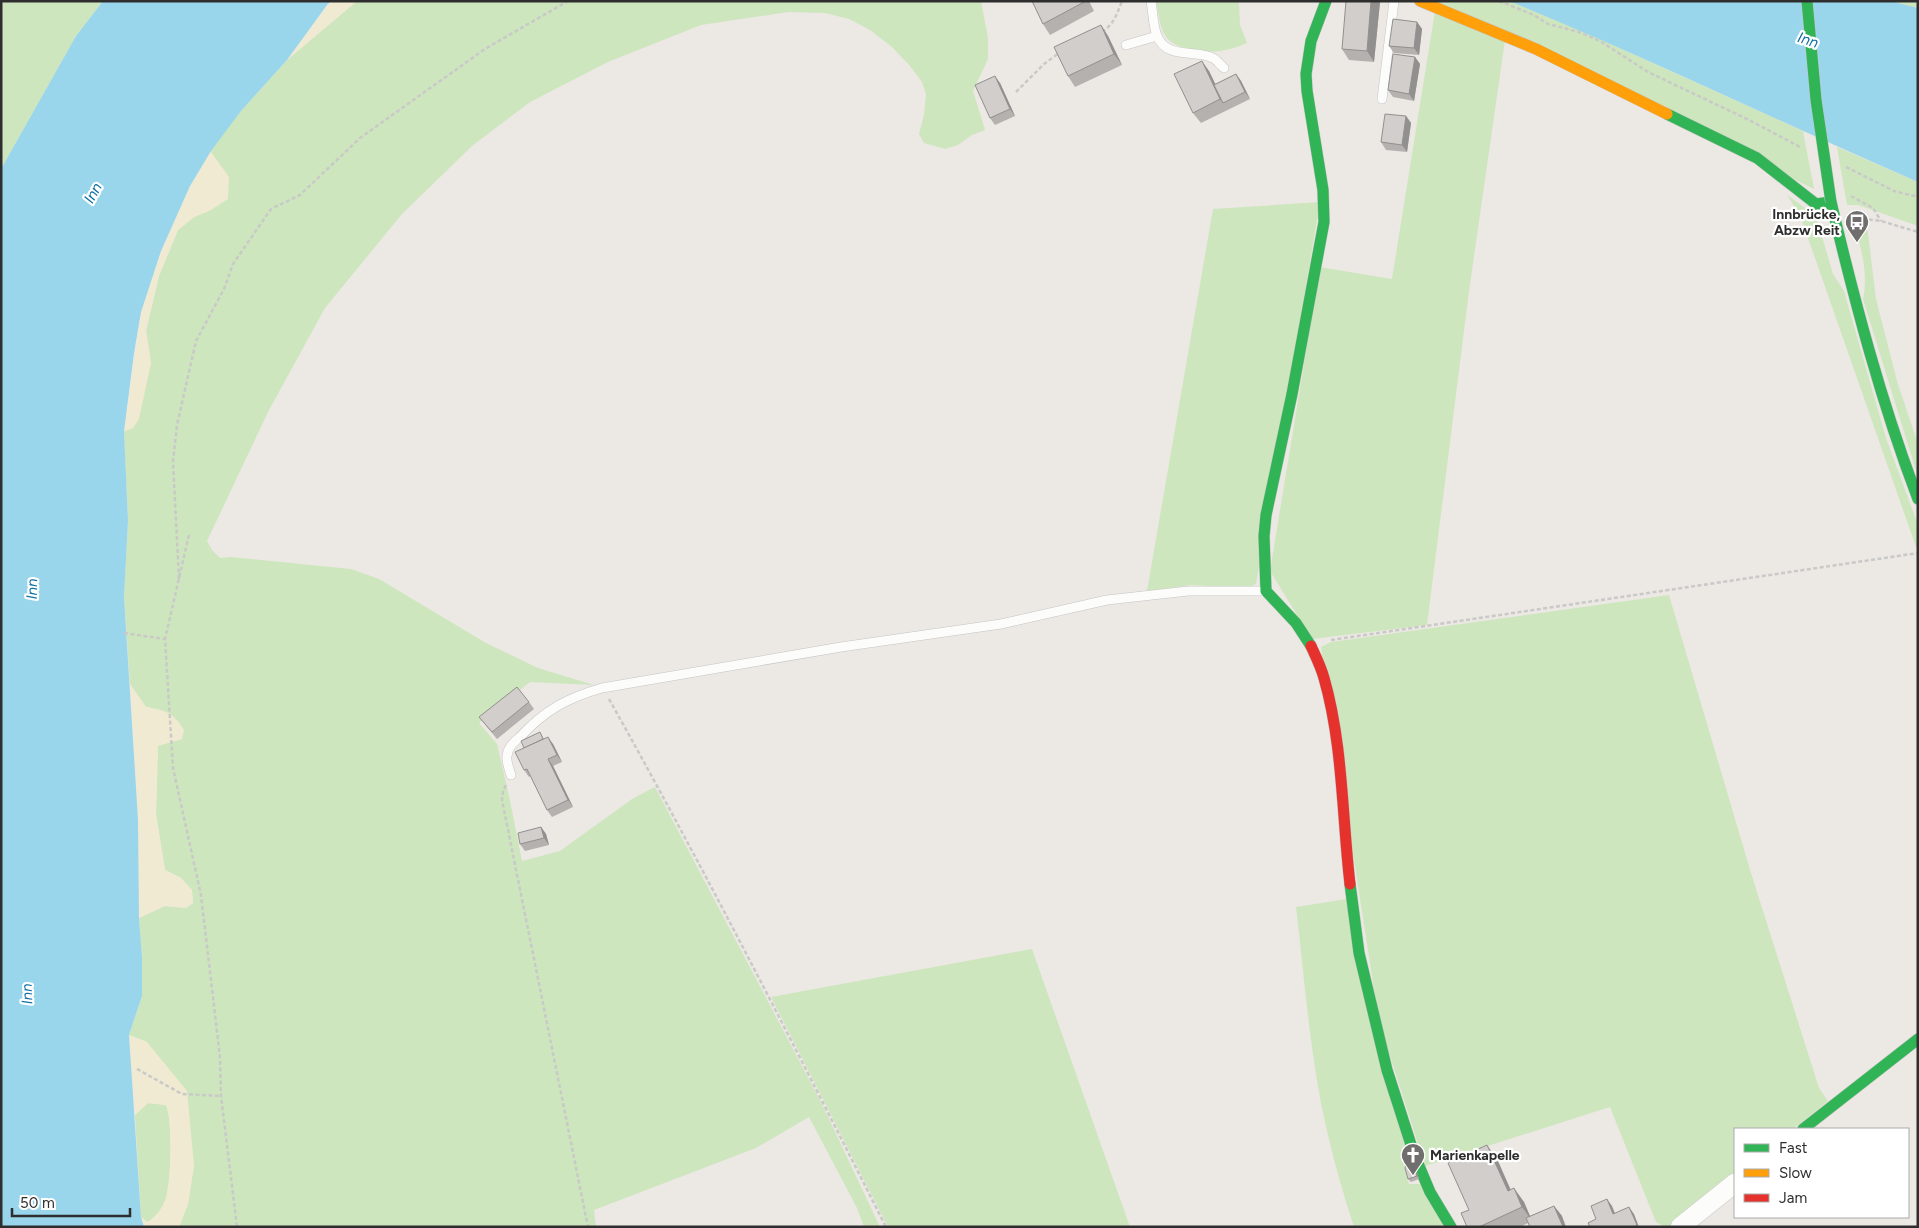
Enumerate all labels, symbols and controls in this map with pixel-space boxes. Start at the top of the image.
water label: Inn [1795,28,1821,52]
water label: Inn [80,180,106,206]
place label: Innbrücke, Abzw Reit [1772,206,1840,239]
bus stop icon: Innbrücke, Abzw Reit [1844,209,1870,243]
water label: Inn [23,578,41,600]
water label: Inn [18,983,36,1005]
legend [1734,1128,1909,1218]
text: Fast [1779,1139,1808,1157]
church icon: Marienkapelle [1400,1142,1426,1176]
place label: Marienkapelle [1430,1147,1520,1164]
text: Slow [1779,1164,1812,1182]
scale bar [12,1186,130,1218]
text: Jam [1779,1189,1807,1207]
text: 50 m [20,1194,55,1212]

